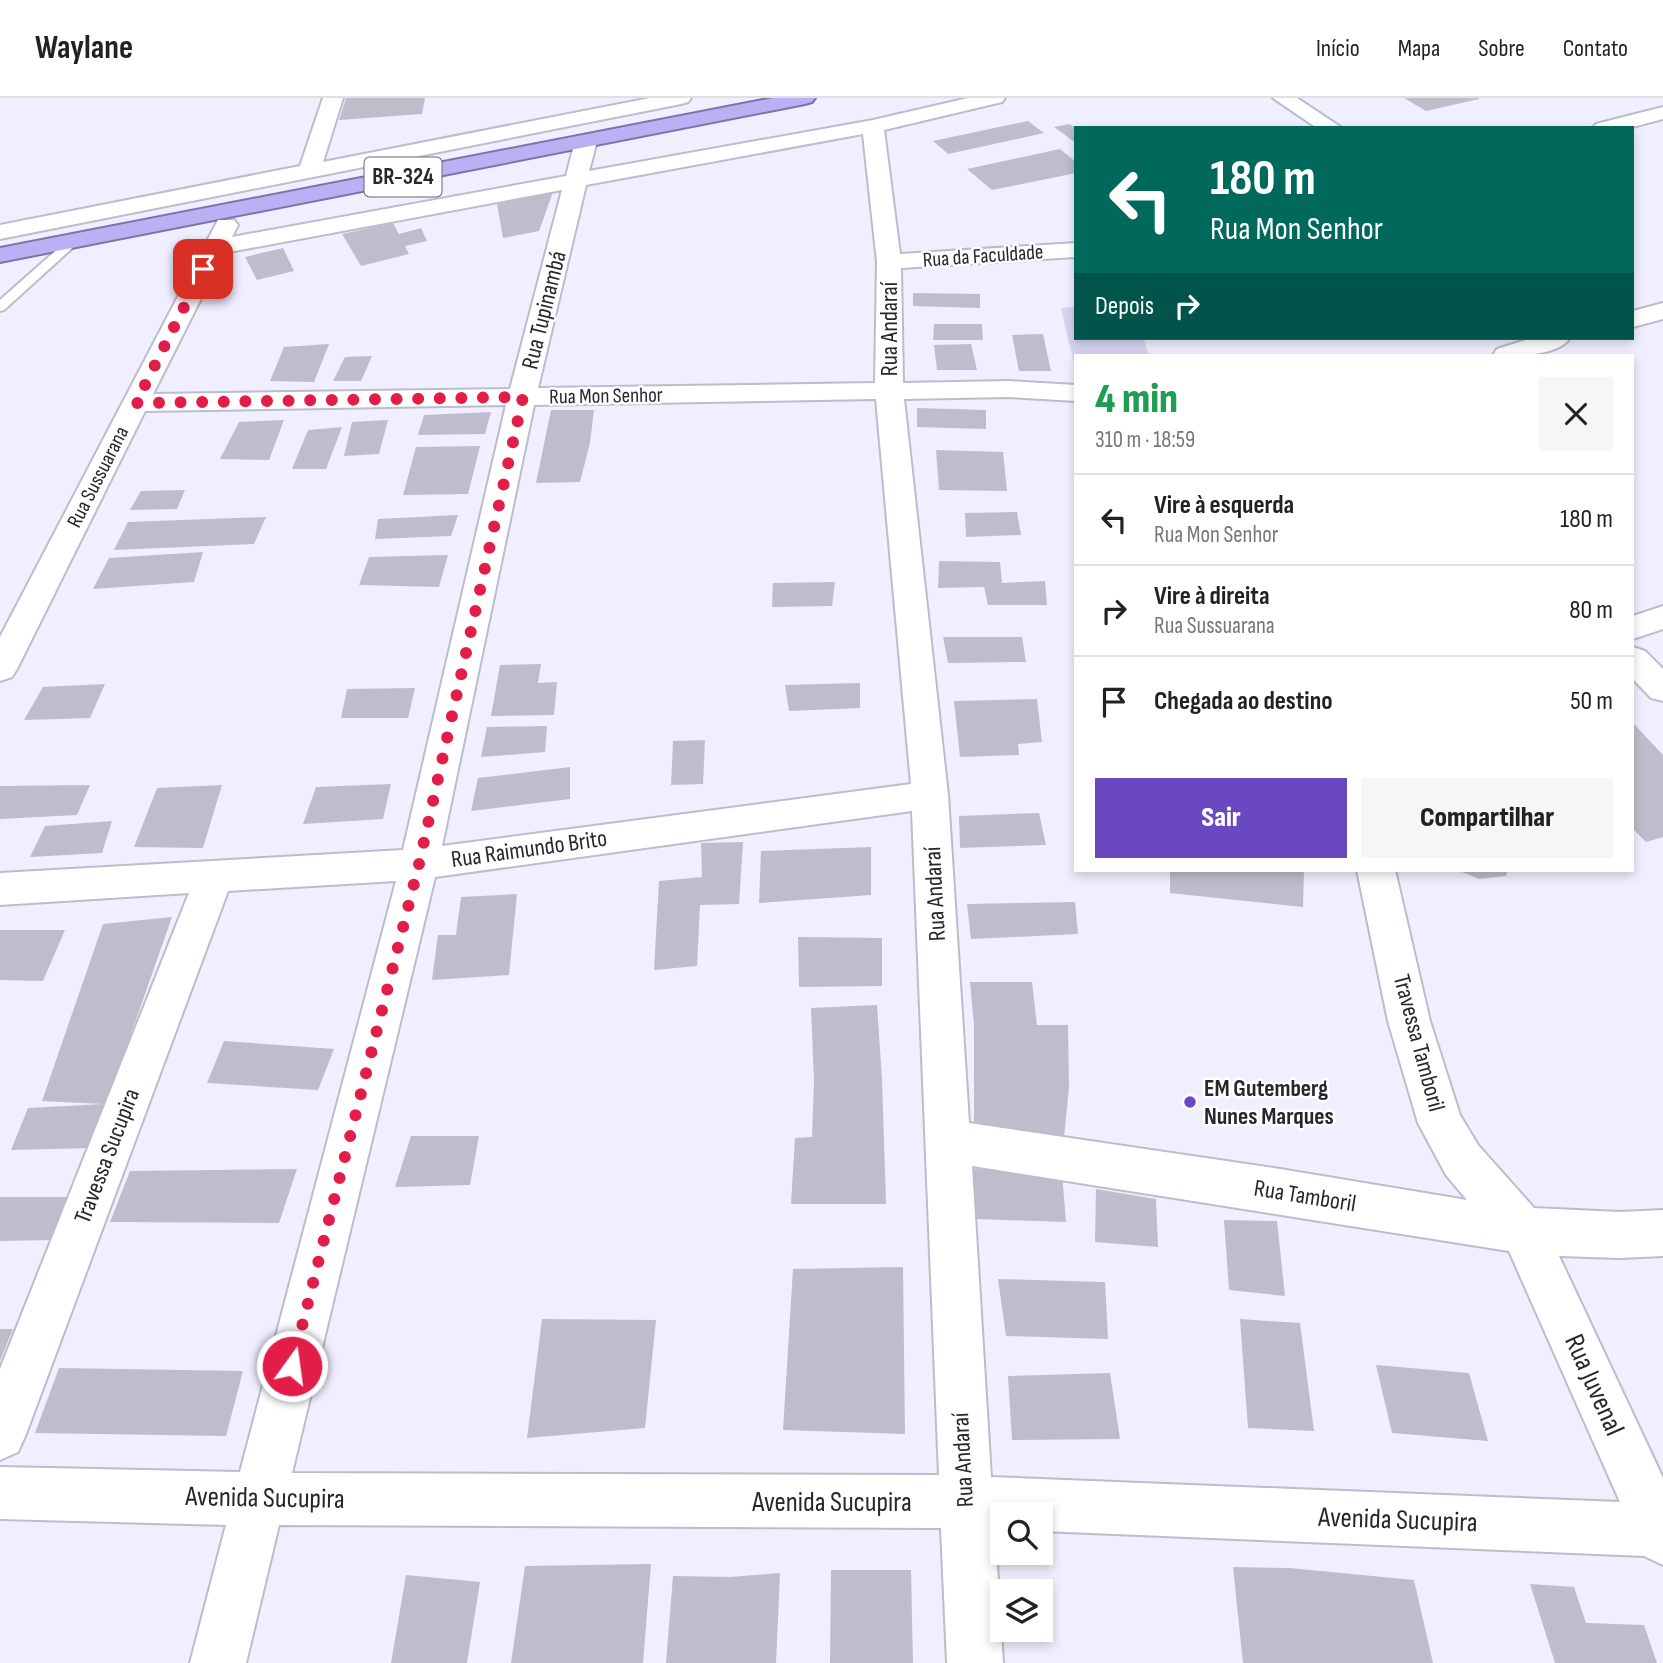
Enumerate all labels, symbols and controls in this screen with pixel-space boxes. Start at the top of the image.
text: Waylane [35,28,133,68]
text: Início [1316,34,1360,63]
text: Mapa [1398,34,1440,63]
text: Sobre [1478,34,1525,63]
text: Contato [1563,34,1628,63]
text: 180 m [1210,150,1316,209]
icon: left [1095,154,1186,245]
road number: BR-324 [364,158,442,197]
text: Rua Mon Senhor [1210,210,1383,249]
pin [173,239,233,299]
street label: Rua da Faculdade [922,239,1044,273]
street label: Rua Tupinambá [515,248,573,372]
icon: arrive [184,250,222,288]
street label: Rua Andaraí [875,281,904,376]
icon: right [1168,287,1206,325]
text: Depois [1095,291,1154,322]
text: 4 min [1095,374,1178,425]
button: close [1539,377,1613,451]
street label: Rua Mon Senhor [549,383,663,409]
street label: Rua Sussuarana [62,422,134,532]
text: 310 m · 18:59 [1095,426,1195,454]
text: Vire à esquerda [1154,490,1294,521]
icon: left [1095,501,1133,539]
text: 180 m [1560,504,1613,535]
text: Rua Mon Senhor [1154,521,1278,549]
text: Vire à direita [1154,581,1270,612]
icon: right [1095,592,1133,630]
text: 80 m [1569,595,1613,626]
text: Rua Sussuarana [1154,612,1275,640]
icon: arrive [1095,683,1133,721]
text: Chegada ao destino [1154,686,1333,717]
text: 50 m [1570,686,1613,717]
button: Sair [1095,778,1347,858]
button: Compartilhar [1361,778,1613,858]
street label: Rua Raimundo Brito [449,824,609,874]
street label: Rua Andaraí [918,845,952,942]
street label: Travessa Tamboril [1387,971,1451,1115]
place label: EM Gutemberg Nunes Marques [1204,1074,1334,1131]
street label: Travessa Sucupira [68,1084,146,1228]
marker: EM Gutemberg Nunes Marques [1182,1094,1198,1110]
street label: Rua Tamboril [1252,1174,1358,1218]
position arrow [255,1329,329,1403]
street label: Rua Juvenal [1557,1329,1631,1441]
street label: Rua Andaraí [946,1411,980,1508]
street label: Avenida Sucupira [184,1480,345,1516]
street label: Avenida Sucupira [751,1486,912,1519]
street label: Avenida Sucupira [1317,1501,1478,1539]
map controls [990,1502,1053,1642]
button: search [990,1502,1053,1565]
button: layers [990,1579,1053,1642]

